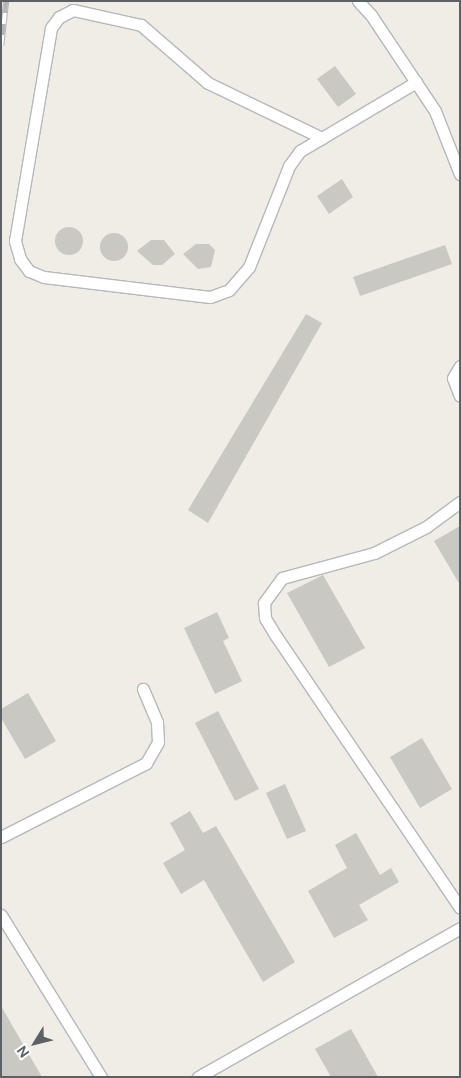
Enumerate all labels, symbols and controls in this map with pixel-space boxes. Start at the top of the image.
north arrow [10,1018,60,1068]
text: N [13,1042,33,1061]

